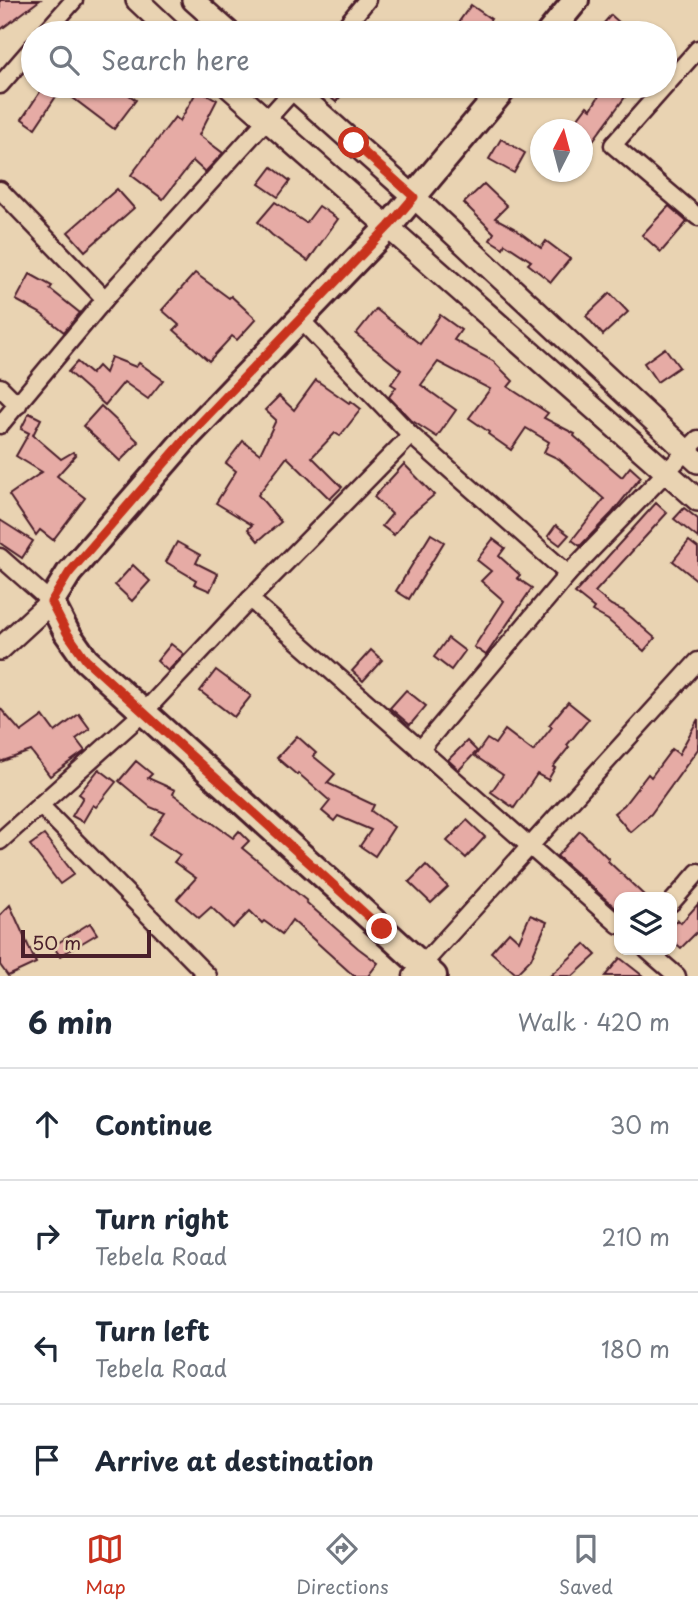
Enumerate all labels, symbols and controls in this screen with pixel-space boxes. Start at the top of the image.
search box [21,21,677,98]
text: Search here [101,40,250,79]
icon: search [45,41,83,79]
north arrow [530,119,593,182]
route start [338,127,369,158]
map controls [614,892,677,955]
button: layers [614,892,677,955]
route end [366,913,397,944]
scale bar [21,927,150,959]
text: 50 m [32,928,81,956]
text: 6 min [28,999,113,1044]
text: Walk · 420 m [518,1004,670,1039]
icon: ahead [28,1105,66,1143]
text: Continue [95,1105,212,1144]
text: 30 m [609,1107,670,1142]
text: Turn right [95,1199,229,1238]
icon: right [28,1217,66,1255]
text: 210 m [602,1219,670,1254]
text: Tebela Road [95,1238,227,1273]
text: Turn left [95,1311,210,1350]
icon: left [28,1329,66,1367]
text: 180 m [601,1331,670,1366]
text: Tebela Road [95,1350,227,1385]
icon: arrive [28,1441,66,1479]
text: Arrive at destination [95,1441,374,1480]
tab: Map [85,1530,126,1600]
tab: Directions [296,1530,389,1600]
tab: Saved [559,1530,613,1600]

